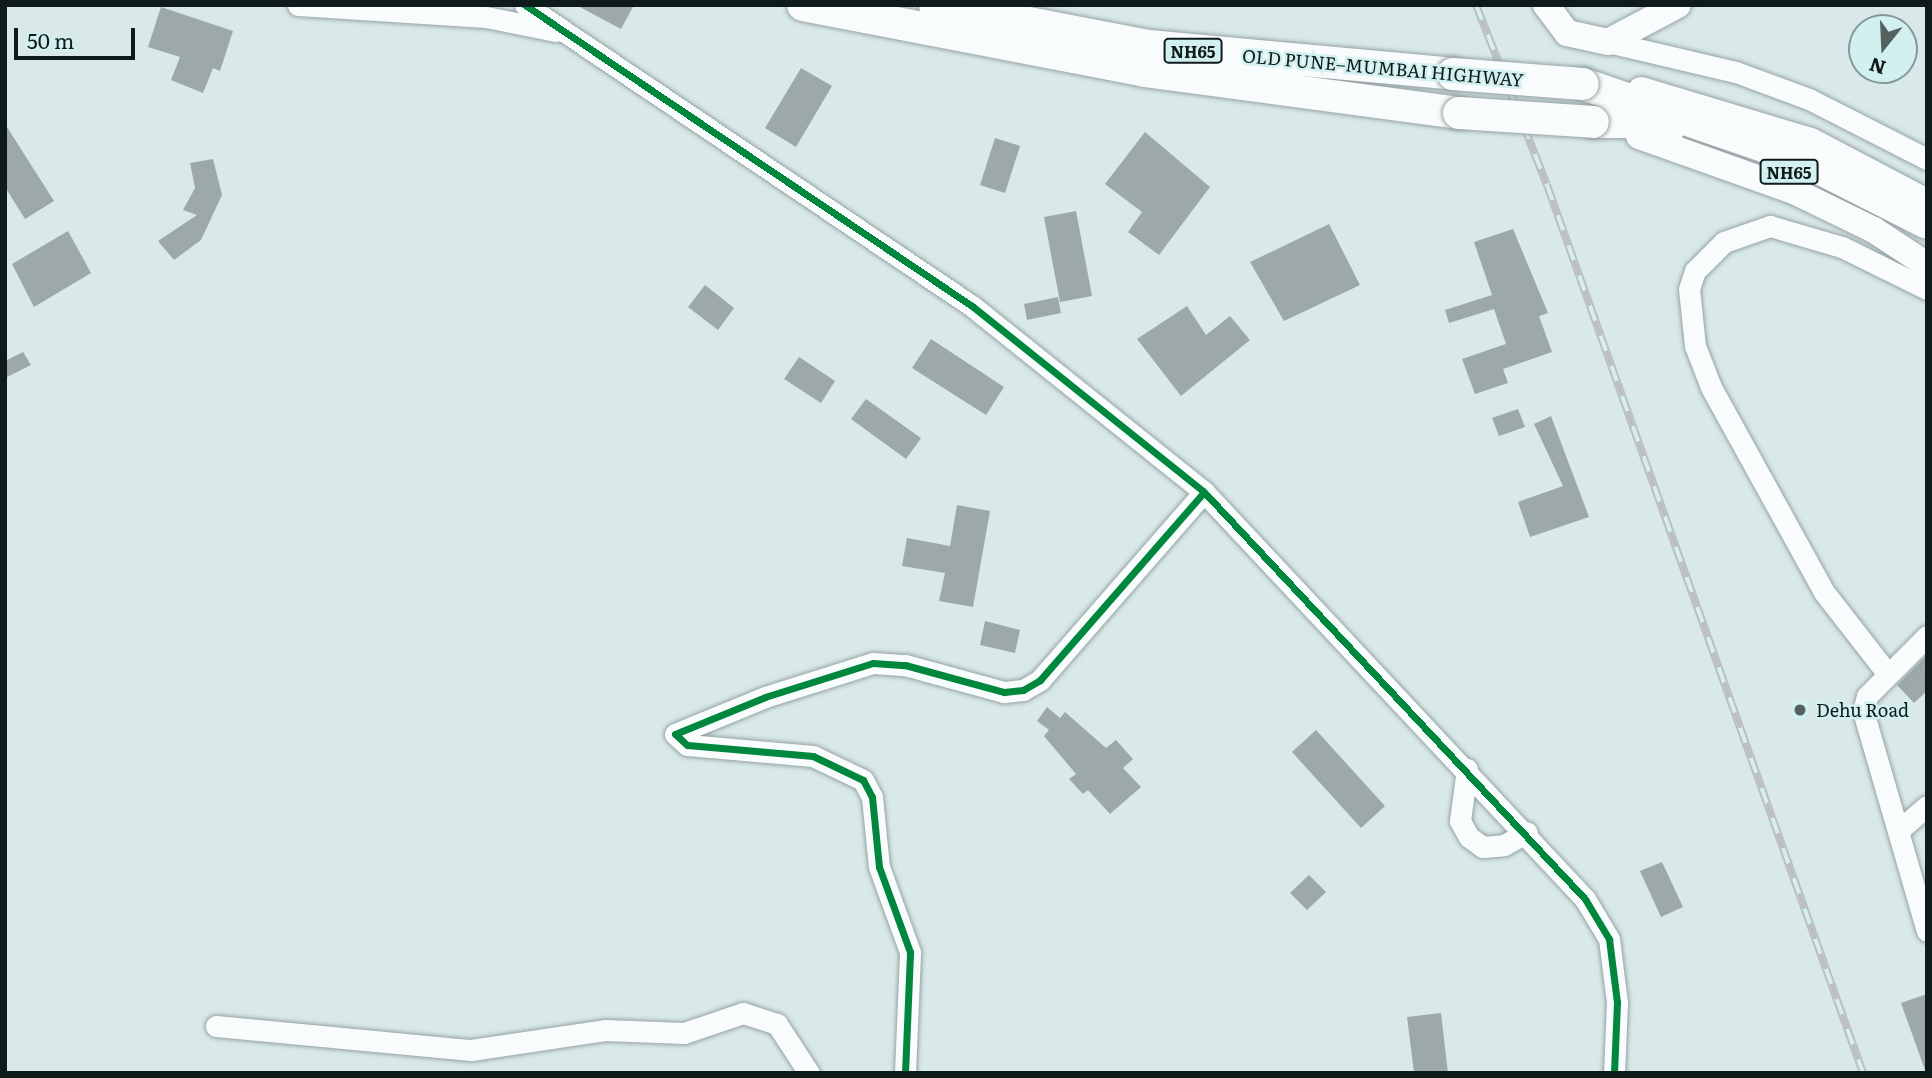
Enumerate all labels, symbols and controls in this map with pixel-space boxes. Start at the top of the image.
scale bar [18,14,138,58]
north arrow [1848,14,1918,84]
text: 50 m [27,24,74,55]
road number: NH65 [1163,38,1223,64]
street label: OLD PUNE–MUMBAI HIGHWAY [1241,45,1525,91]
text: N [1865,51,1889,83]
road number: NH65 [1759,160,1819,184]
place label: Dehu Road [1816,699,1909,721]
marker: Dehu Road [1790,700,1810,720]

